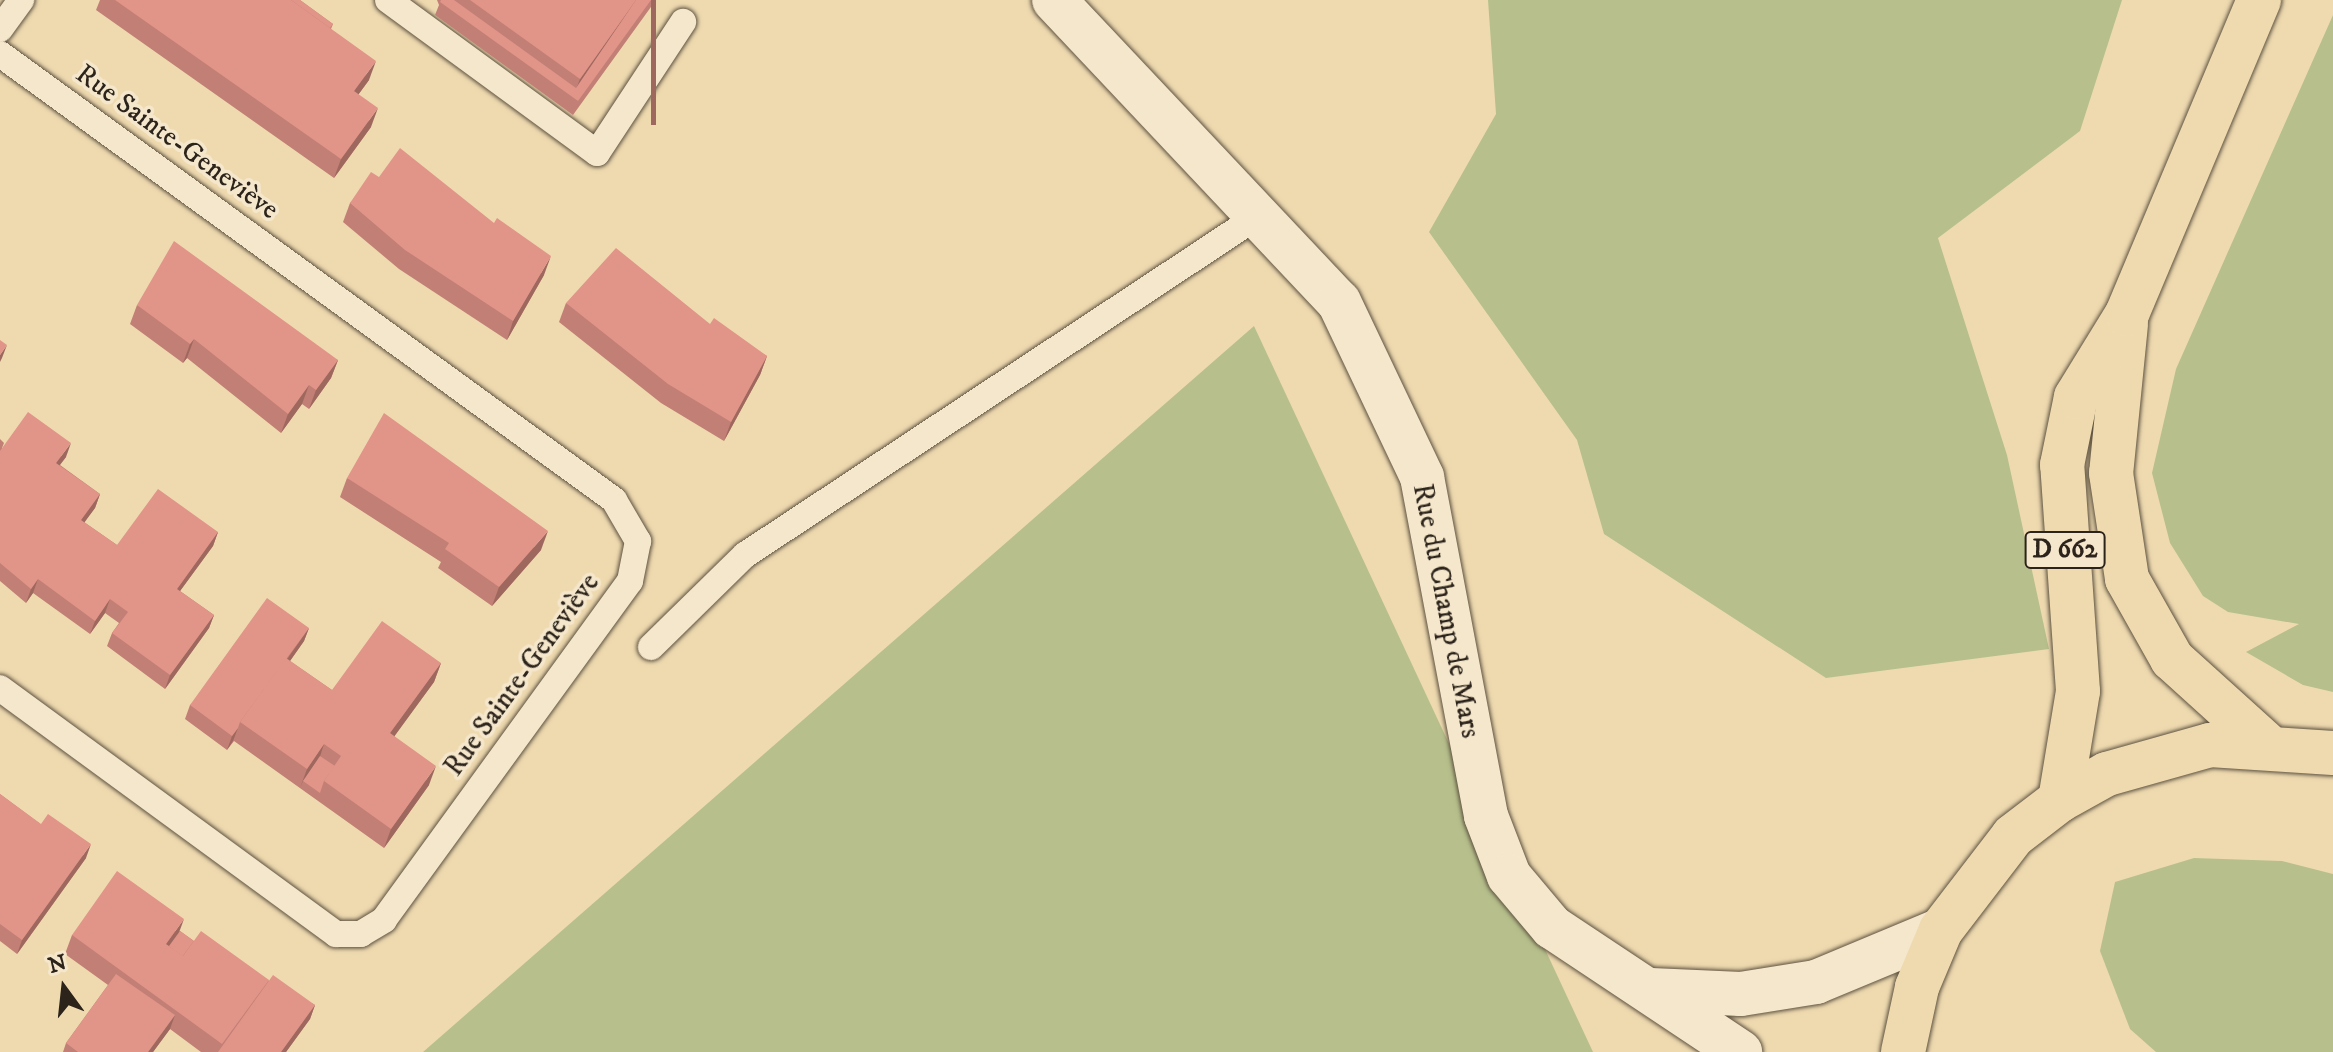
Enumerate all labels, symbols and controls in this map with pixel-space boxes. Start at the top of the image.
street label: Rue Sainte-Geneviève [69,57,285,227]
street label: Rue du Champ de Mars [1405,481,1487,741]
road number: D 662 [2023,528,2107,572]
street label: Rue Sainte-Geneviève [437,567,607,783]
north arrow [24,948,104,1028]
text: N [45,949,70,980]

